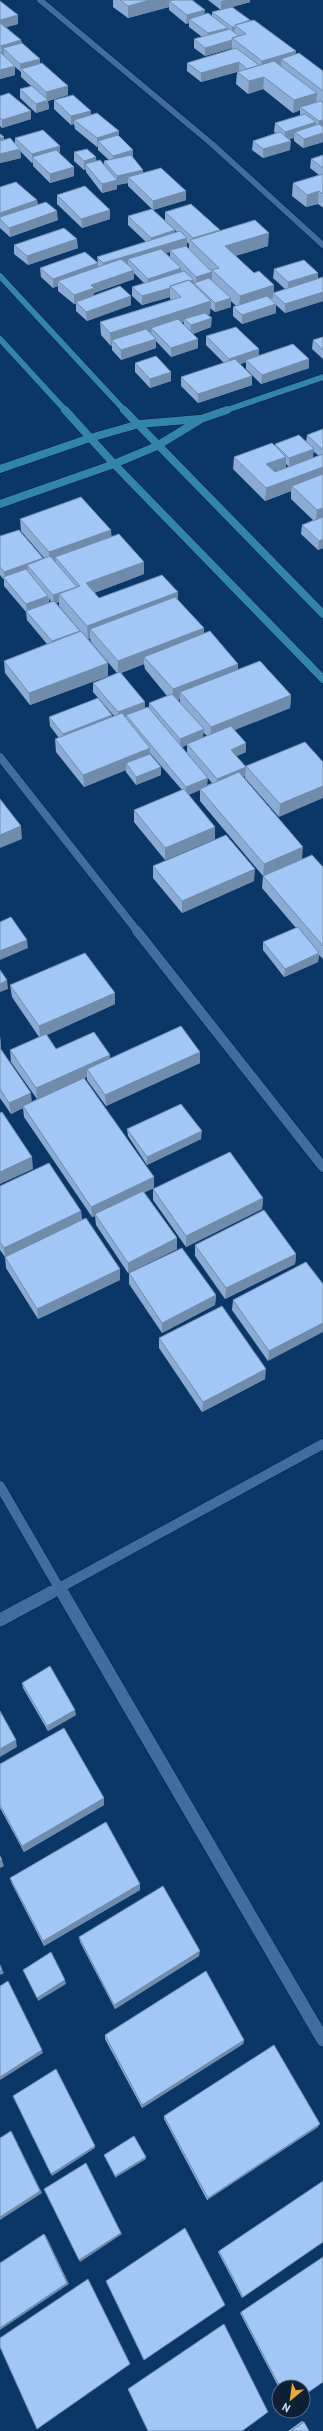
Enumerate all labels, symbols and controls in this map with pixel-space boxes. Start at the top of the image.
north arrow [271,2379,311,2419]
text: N [280,2400,293,2416]

